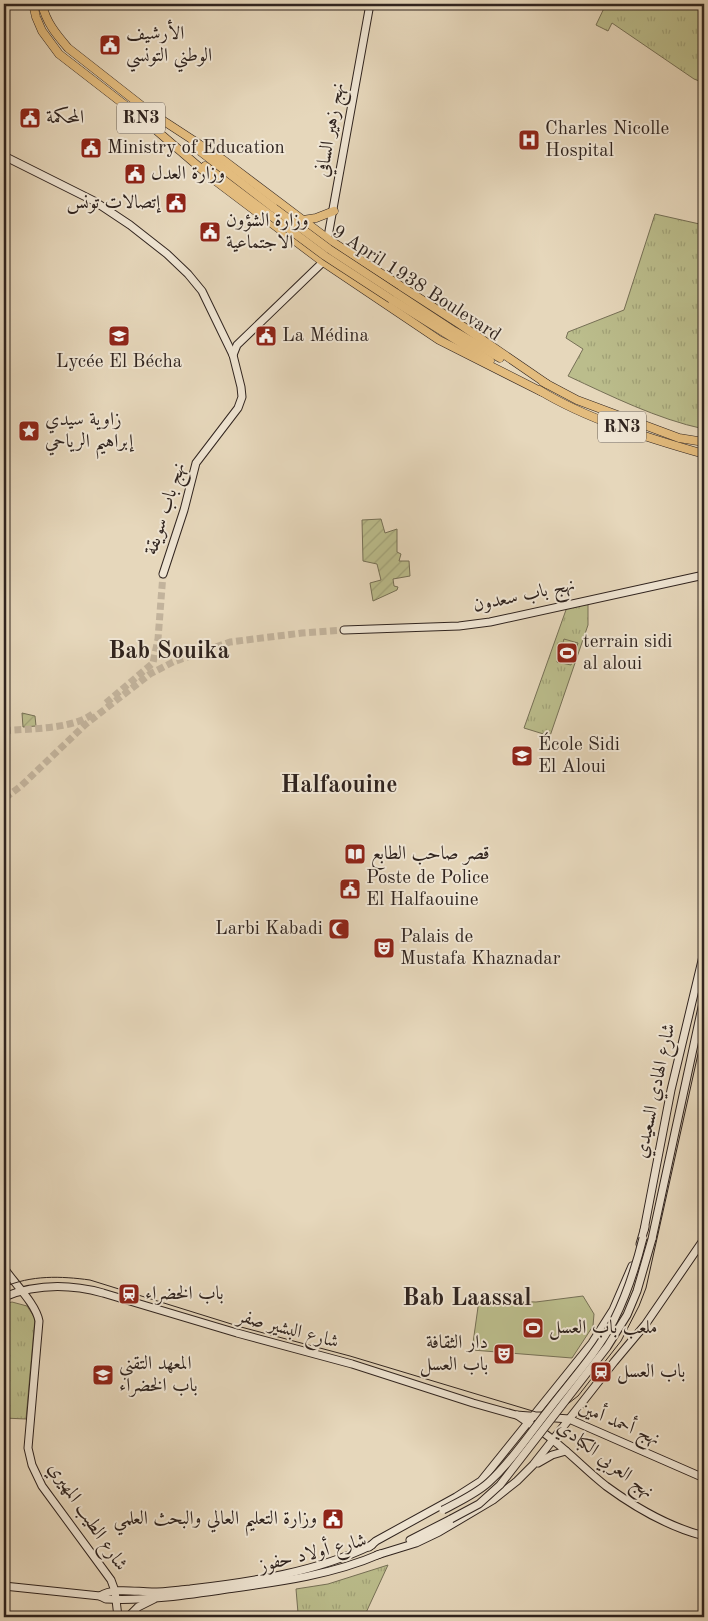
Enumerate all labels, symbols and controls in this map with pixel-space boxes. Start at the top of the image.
place label: الأرشيف الوطني التونسي [126,19,212,73]
public building icon: الأرشيف الوطني التونسي [98,33,122,57]
street label: نهج زهير السافي [312,81,355,180]
road number: RN3 [117,102,165,134]
public building icon: المحكمة [18,106,42,130]
place label: المحكمة [46,106,84,128]
place label: Charles Nicolle Hospital [545,120,669,161]
hospital icon: Charles Nicolle Hospital [517,128,541,152]
public building icon: Ministry of Education [79,136,103,160]
place label: Ministry of Education [107,139,285,158]
public building icon: وزارة العدل [123,162,147,186]
place label: وزارة العدل [151,165,225,184]
public building icon: إتصالات تونس [164,191,188,215]
place label: إتصالات تونس [67,194,162,215]
place label: وزارة الشؤون الاجتماعية [226,212,308,253]
public building icon: وزارة الشؤون الاجتماعية [198,220,222,244]
street label: 9 April 1938 Boulevard [328,223,504,346]
school or university icon: Lycée El Bécha [107,324,131,348]
public building icon: La Médina [254,324,278,348]
place label: La Médina [282,327,369,346]
place label: Lycée El Bécha [56,353,183,372]
place label: زاوية سيدي إبراهيم الرياحي [45,411,135,460]
road number: RN3 [598,412,646,442]
place icon: زاوية سيدي إبراهيم الرياحي [17,419,41,443]
street label: نهج باب سويقة [142,460,196,559]
street label: نهج باب سعدون [471,576,578,622]
place label: terrain sidi al aloui [583,633,673,674]
district label: Bab Souika [108,640,230,664]
sports icon: terrain sidi al aloui [555,641,579,665]
place label: École Sidi El Aloui [538,732,620,777]
school or university icon: École Sidi El Aloui [510,744,534,768]
district label: Halfaouine [280,774,398,798]
library icon: قصر صاحب الطابع [343,842,367,866]
place label: قصر صاحب الطابع [371,845,490,870]
place label: Poste de Police El Halfaouine [366,869,489,910]
public building icon: Poste de Police El Halfaouine [338,877,362,901]
mosque icon: Larbi Kabadi [327,917,351,941]
place label: Larbi Kabadi [215,920,323,939]
place label: Palais de Mustafa Khaznadar [400,928,561,969]
theatre icon: Palais de Mustafa Khaznadar [372,936,396,960]
street label: شارع الهادي السعيدي [632,1022,683,1161]
station icon: باب الخضراء [117,1282,141,1306]
place label: باب الخضراء [145,1285,224,1305]
district label: Bab Laassal [402,1287,532,1311]
street label: شارع البشير صفر [232,1307,341,1356]
sports icon: ملعب باب العسل [521,1316,545,1340]
place label: ملعب باب العسل [549,1319,658,1340]
place label: دار الثقافة باب العسل [420,1334,488,1377]
theatre icon: دار الثقافة باب العسل [492,1342,516,1366]
place label: المعهد التقني باب الخضراء [119,1355,198,1397]
station icon: باب العسل [589,1360,613,1384]
school or university icon: المعهد التقني باب الخضراء [91,1363,115,1387]
place label: باب العسل [617,1363,685,1384]
street label: نهج أحمد أمين [573,1394,664,1455]
street label: نهج العربي الكبادي [550,1417,657,1507]
street label: شارع الطيب المهيري [41,1459,130,1577]
public building icon: وزارة التعليم العالي والبحث العلمي [321,1507,345,1531]
place label: وزارة التعليم العالي والبحث العلمي [114,1510,317,1537]
street label: شارع أولاد حفوز [254,1527,370,1581]

